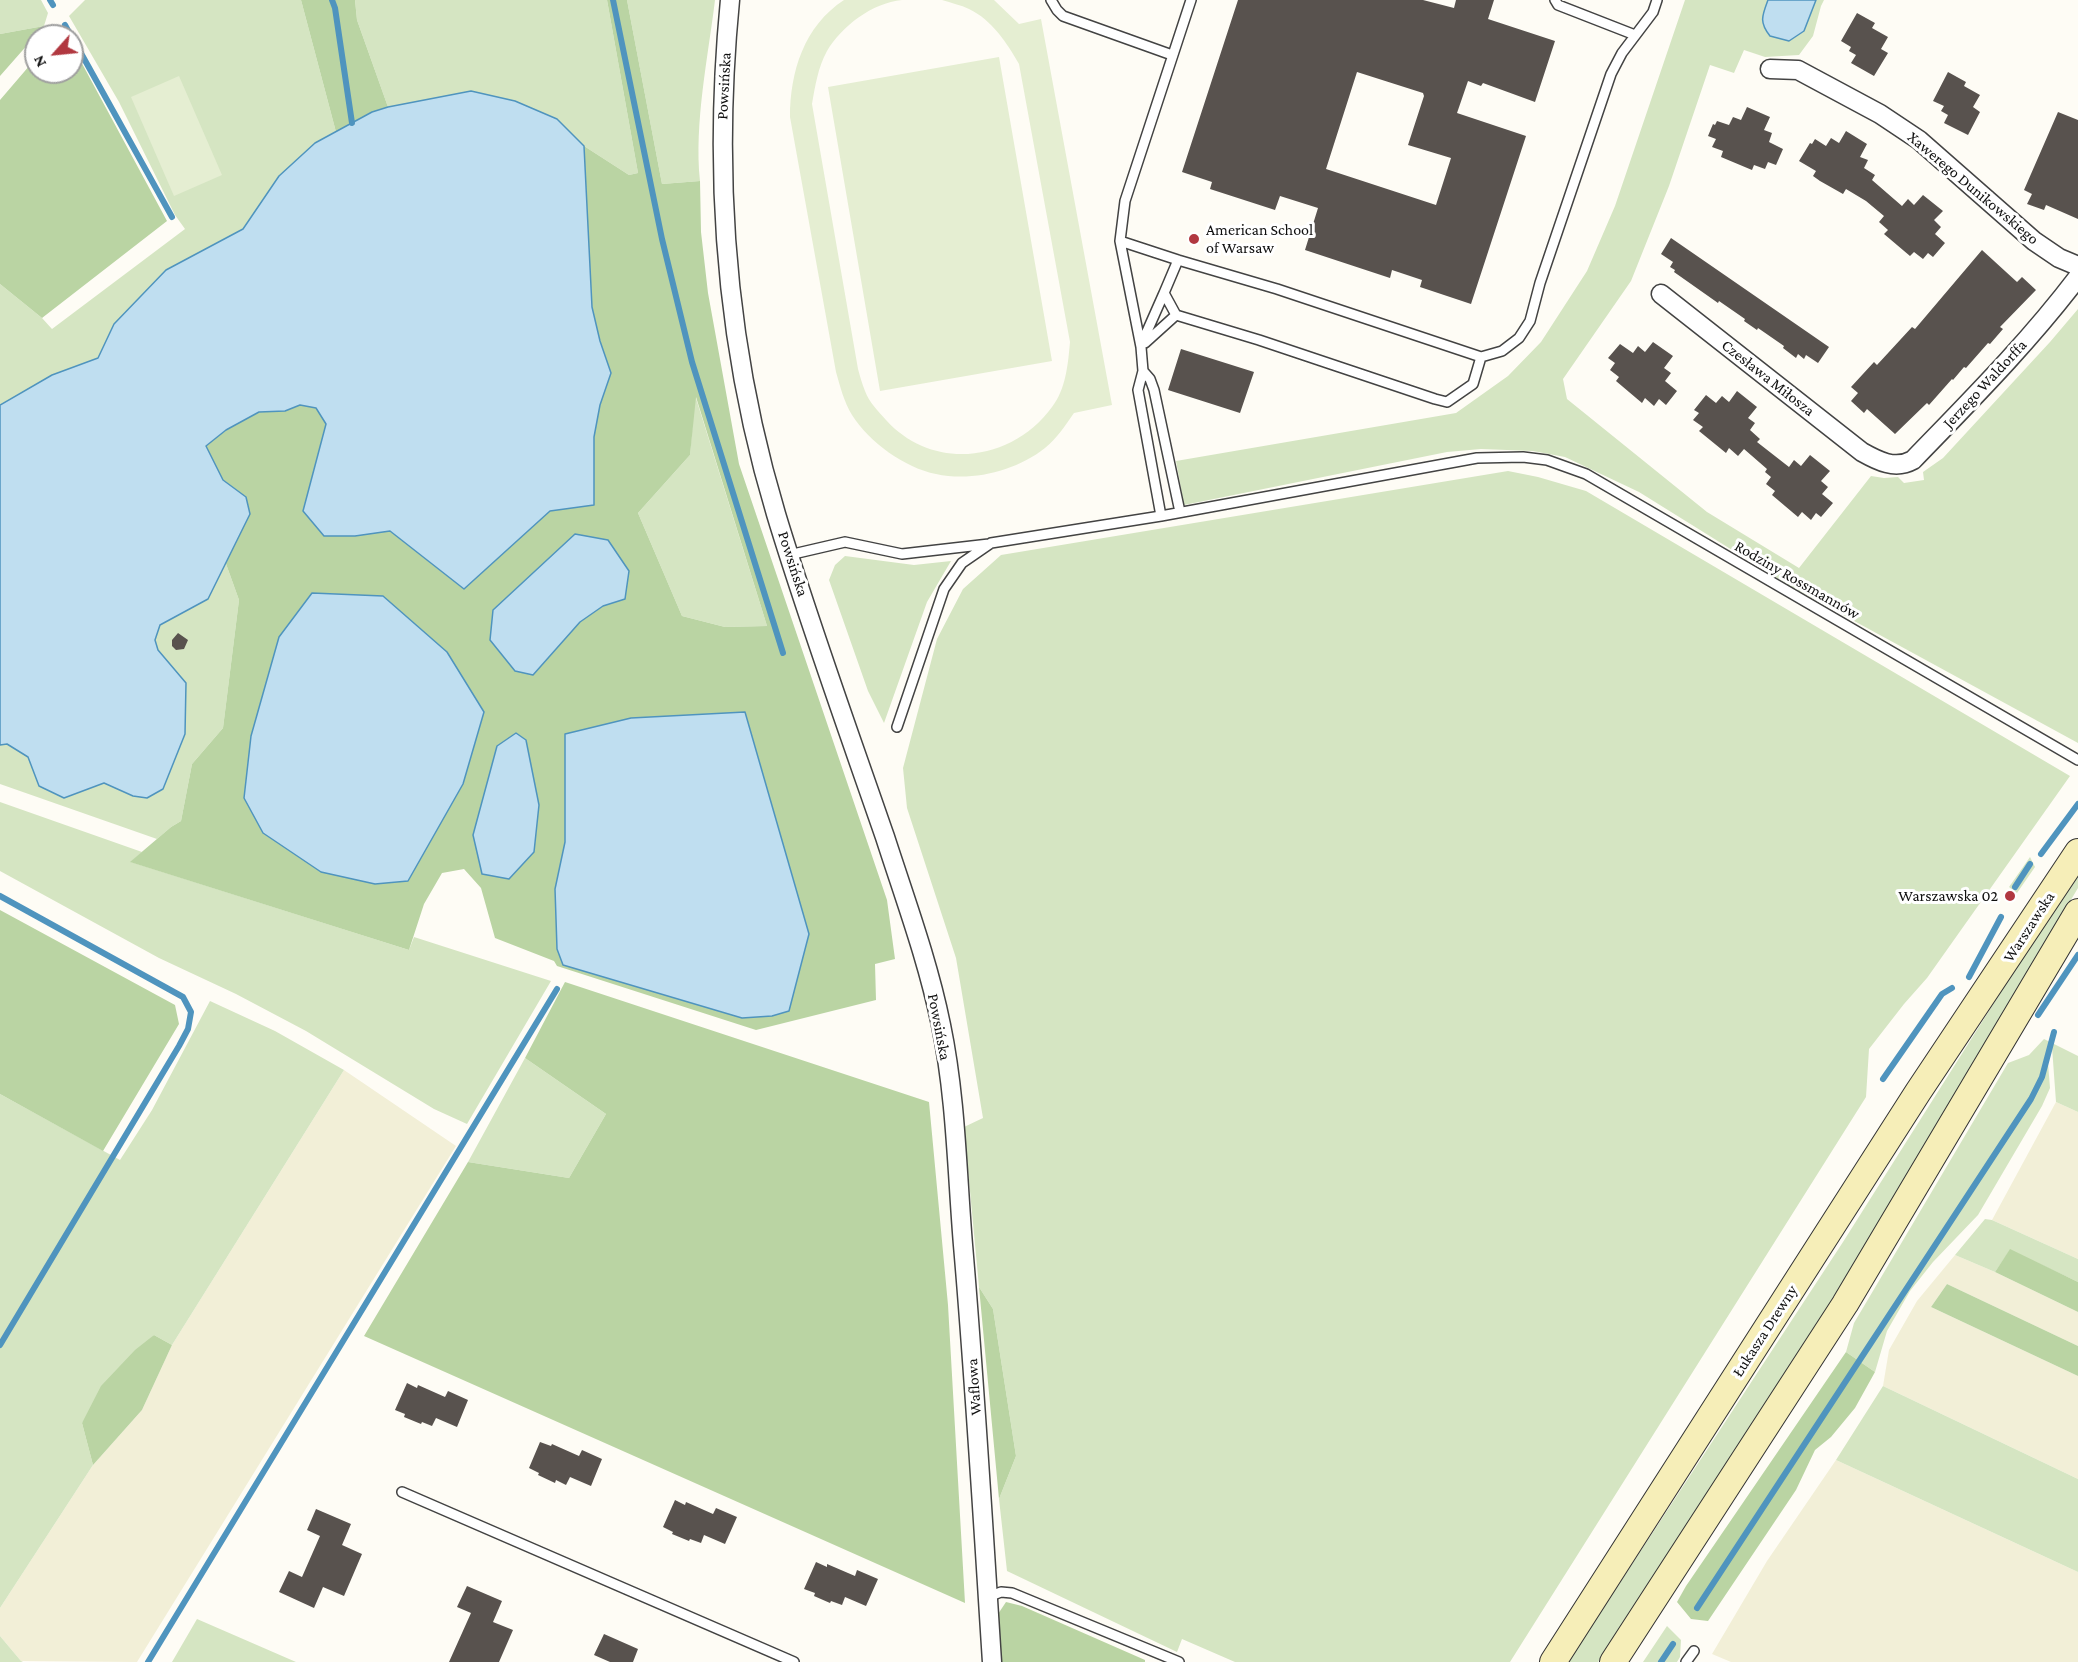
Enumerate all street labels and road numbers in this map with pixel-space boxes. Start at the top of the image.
street label: Powsińska [713,52,735,120]
street label: Xawerego Dunikowskiego [1903,127,2043,249]
street label: Czesława Miłosza [1717,336,1819,420]
street label: Jerzego Waldorffa [1939,336,2031,432]
street label: Powsińska [773,529,813,599]
street label: Rodziny Rossmannów [1731,536,1863,624]
street label: Warszawska [1999,888,2059,966]
street label: Powsińska [923,992,955,1062]
street label: Łukasza Drewny [1728,1282,1802,1380]
street label: Waflowa [962,1358,986,1416]

